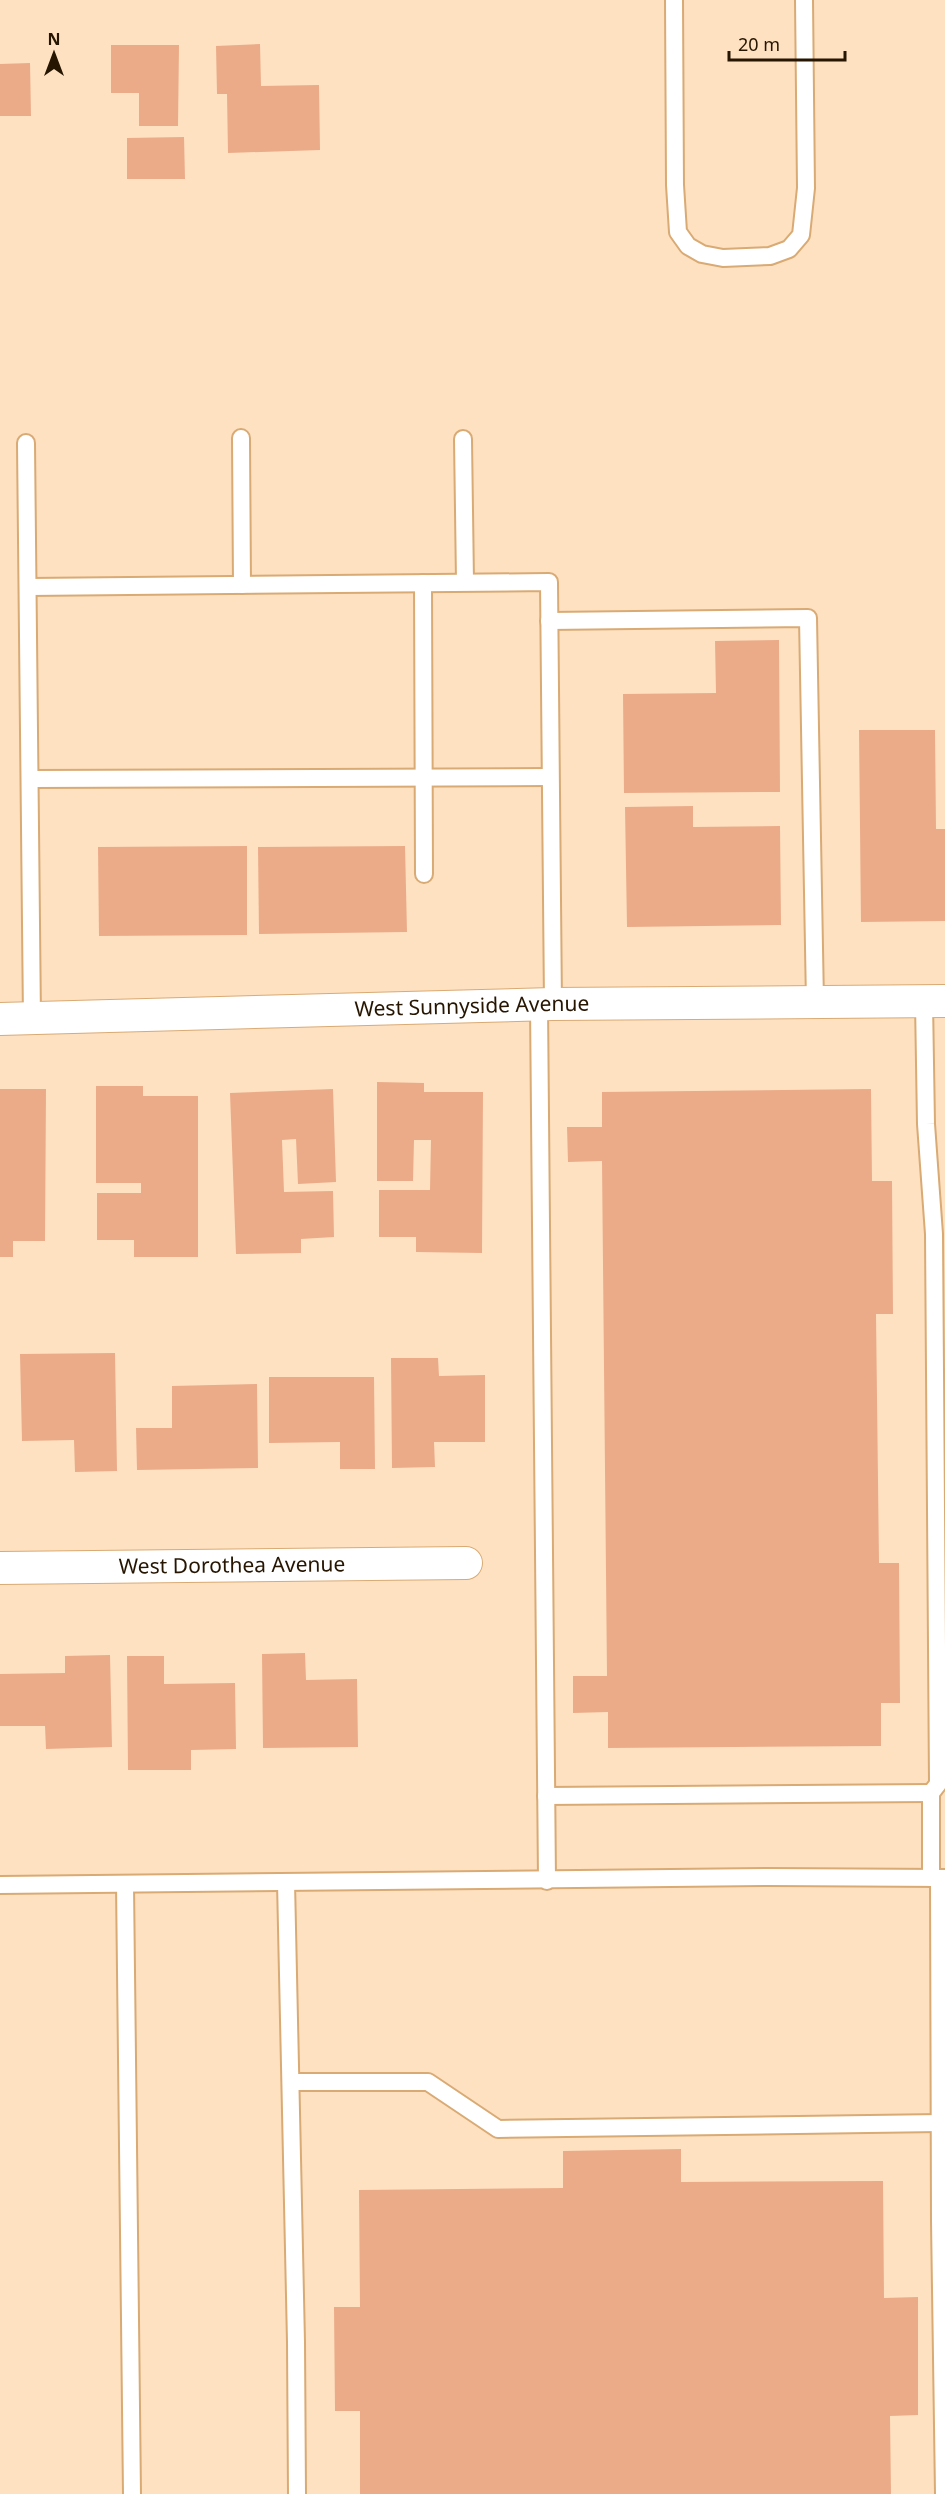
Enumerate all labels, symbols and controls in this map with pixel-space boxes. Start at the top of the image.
north arrow [24,24,84,84]
scale bar [729,24,844,62]
text: N [47,28,61,50]
text: 20 m [738,32,780,56]
street label: West Sunnyside Avenue [354,989,589,1022]
street label: West Dorothea Avenue [119,1549,345,1580]

